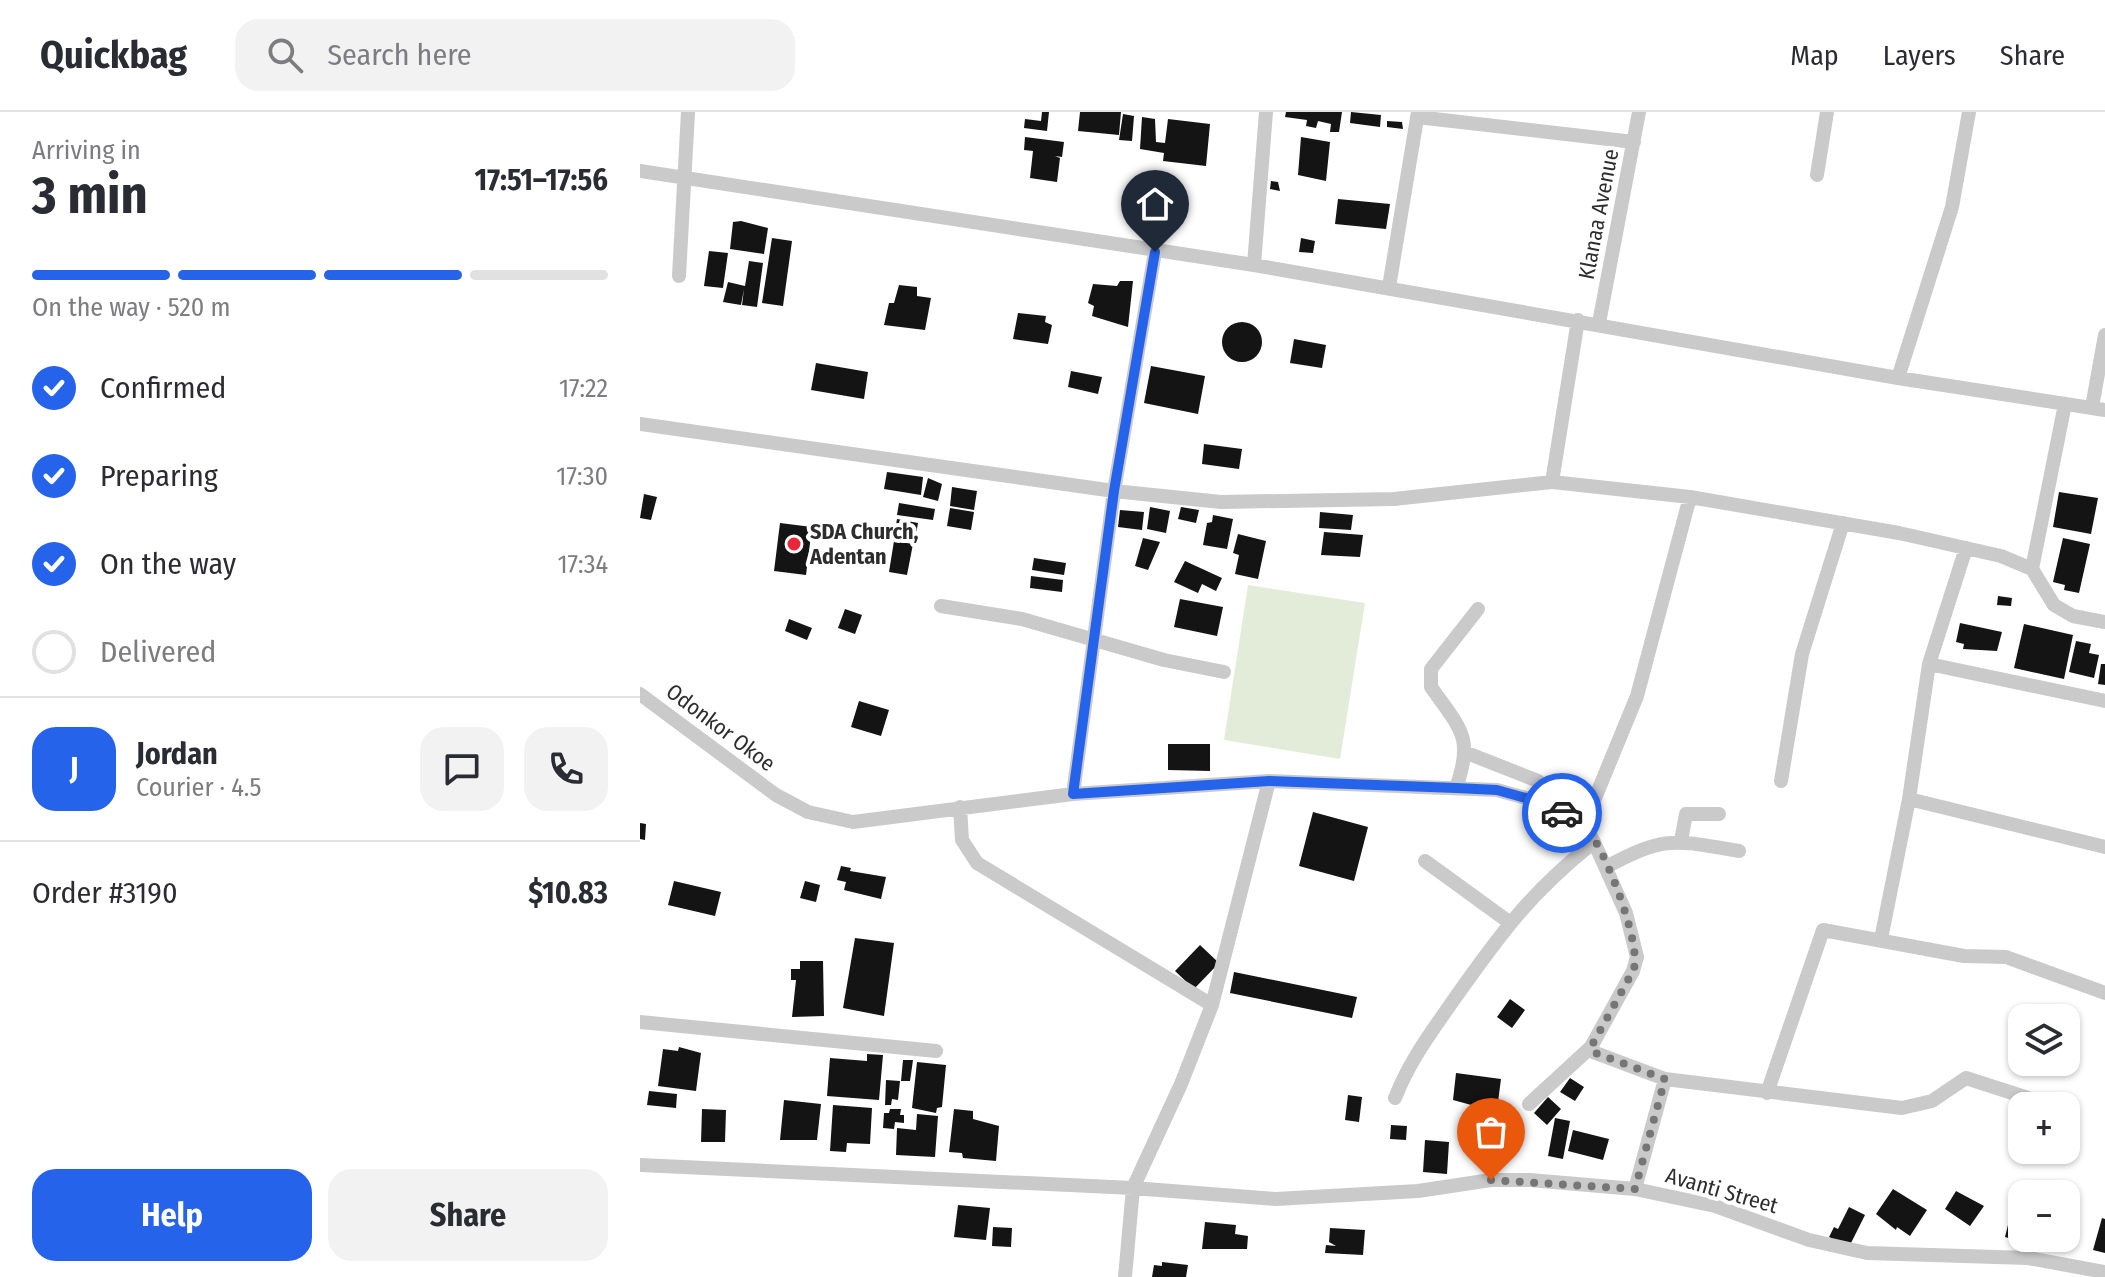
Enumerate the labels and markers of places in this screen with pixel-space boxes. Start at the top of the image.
pin [1121,170,1189,252]
place label: SDA Church, Adentan [809,518,919,570]
marker: SDA Church, Adentan [785,535,803,553]
pin [1457,1098,1525,1180]

